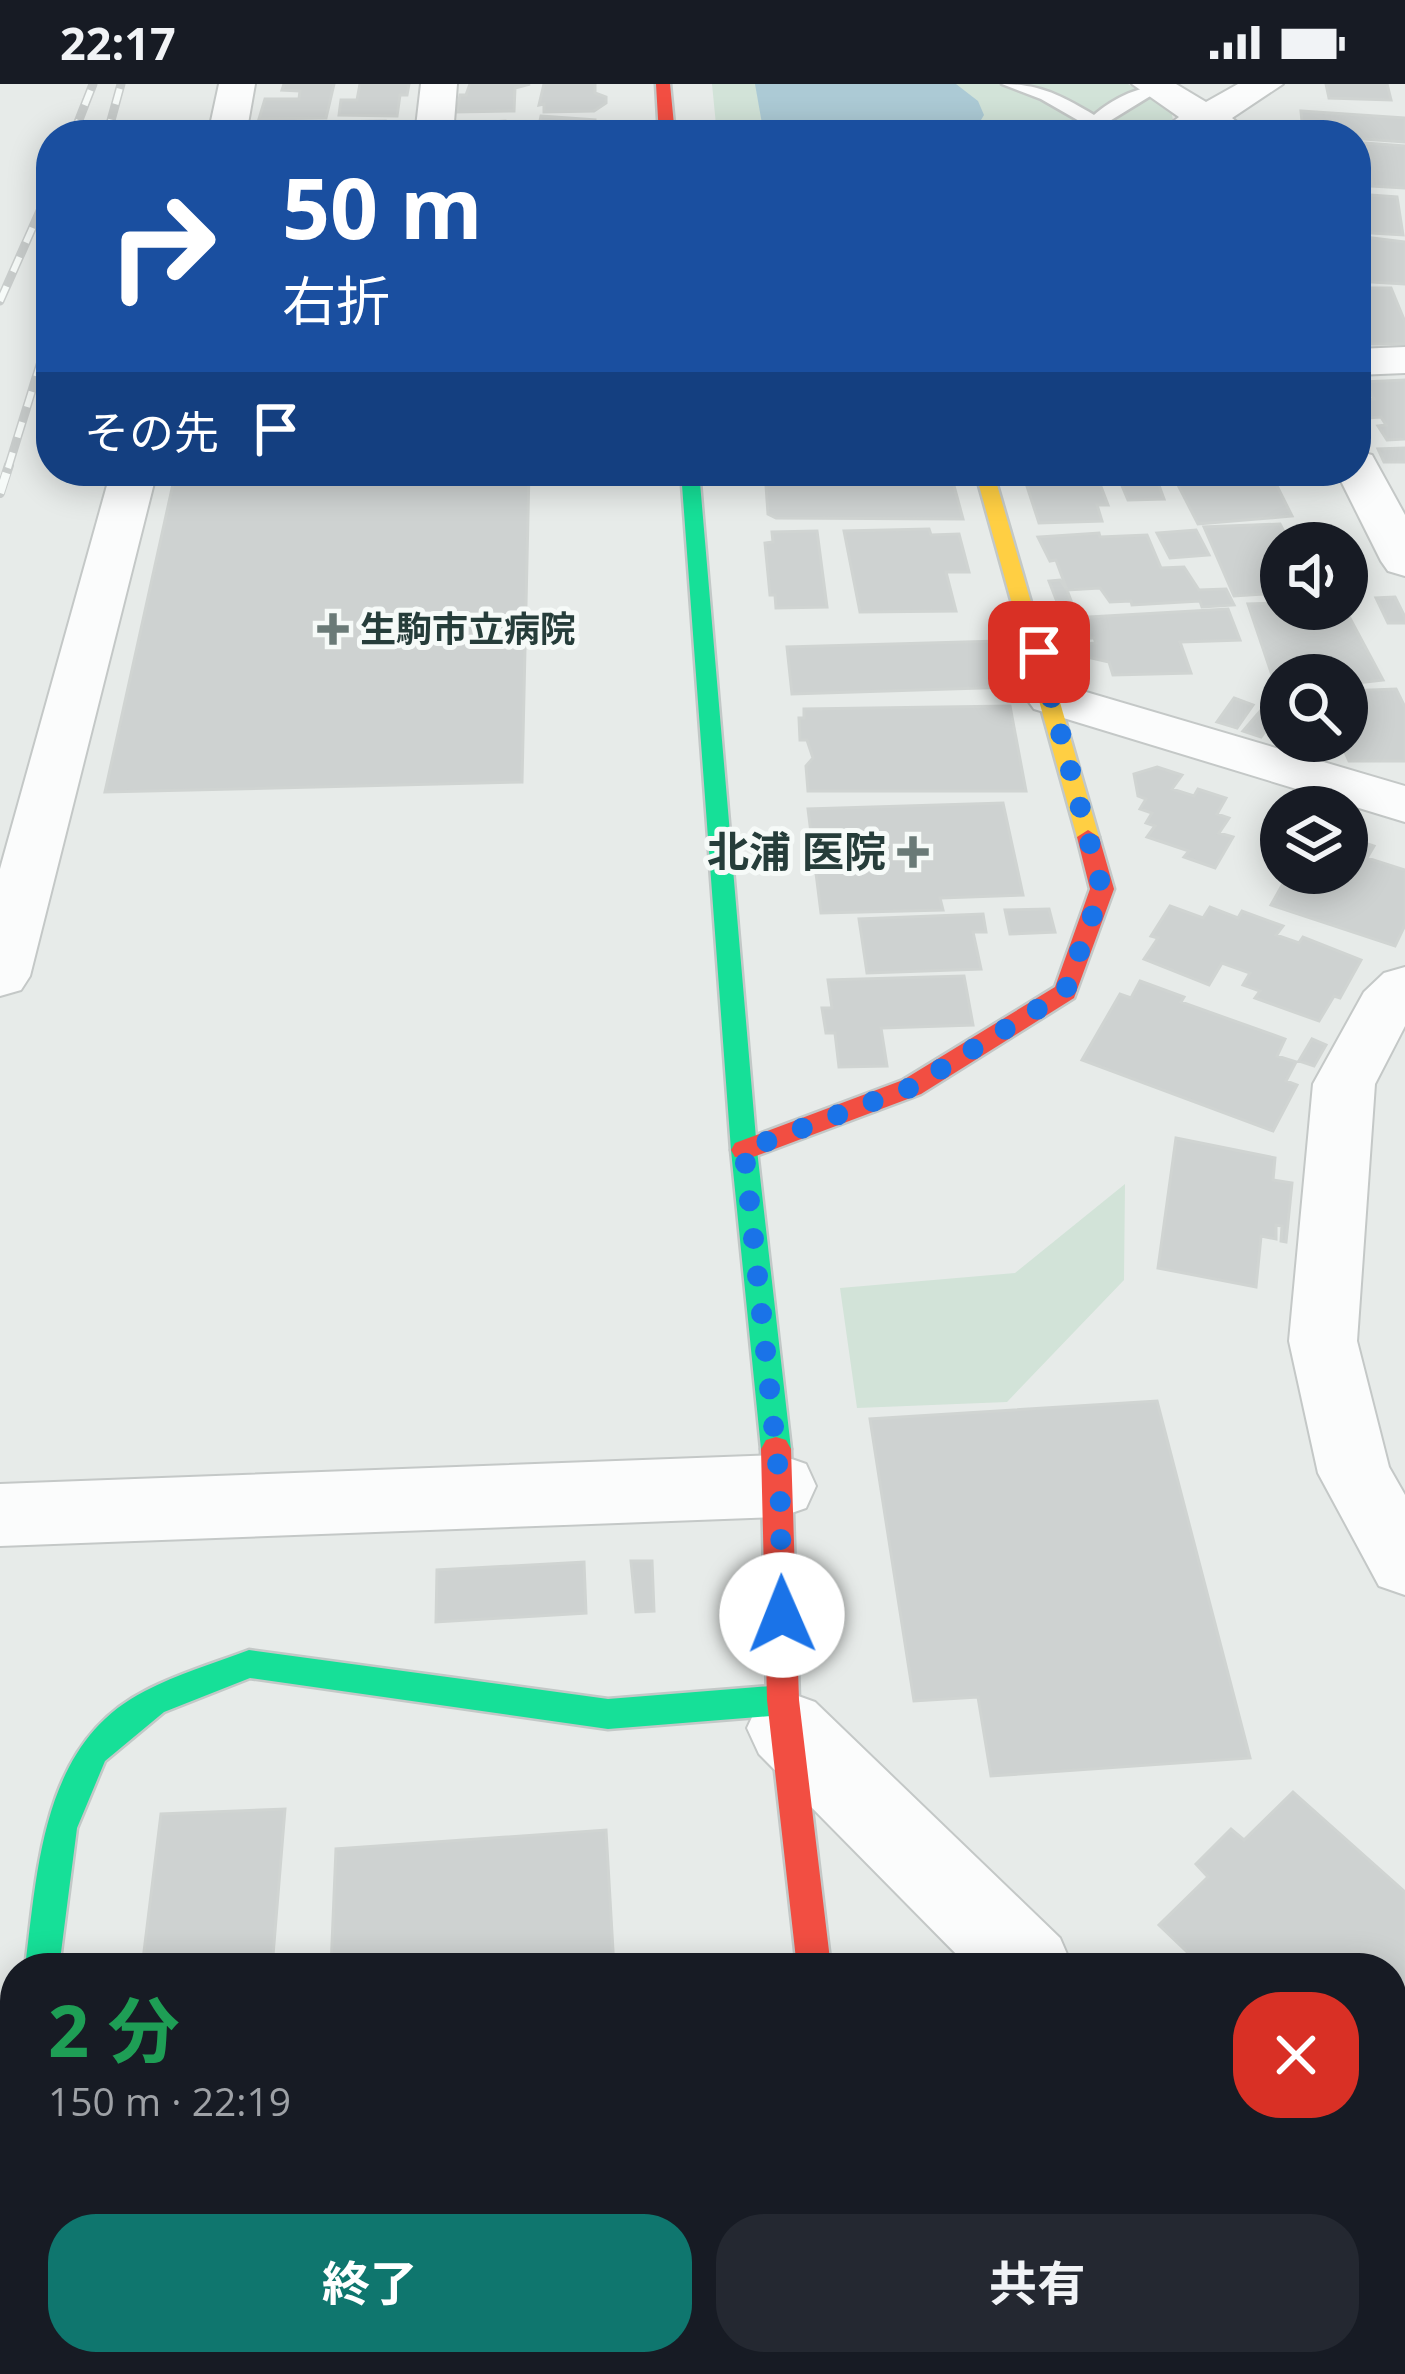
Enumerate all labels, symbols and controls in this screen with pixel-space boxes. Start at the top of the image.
text: 22:17 [60,12,176,73]
text: 50 m [282,149,482,264]
icon: right [84,168,240,324]
text: 右折 [282,263,390,337]
icon: arrive [243,396,309,462]
text: その先 [84,401,219,462]
map controls [1260,522,1368,894]
button: sound [1260,522,1368,630]
pin [988,601,1090,703]
place label: 生駒市立病院 [360,604,576,653]
marker: 生駒市立病院 [317,613,349,645]
icon: arrive [1006,619,1072,685]
button: search [1260,654,1368,762]
button: layers [1260,786,1368,894]
place label: 北浦 医院 [707,822,886,879]
marker: 北浦 医院 [897,836,929,868]
position arrow [719,1552,845,1678]
text: 2 分 [48,1980,180,2078]
button: close [1233,1992,1359,2118]
text: 150 m · 22:19 [48,2074,291,2127]
button: 終了 [48,2214,692,2352]
button: 共有 [716,2214,1359,2352]

